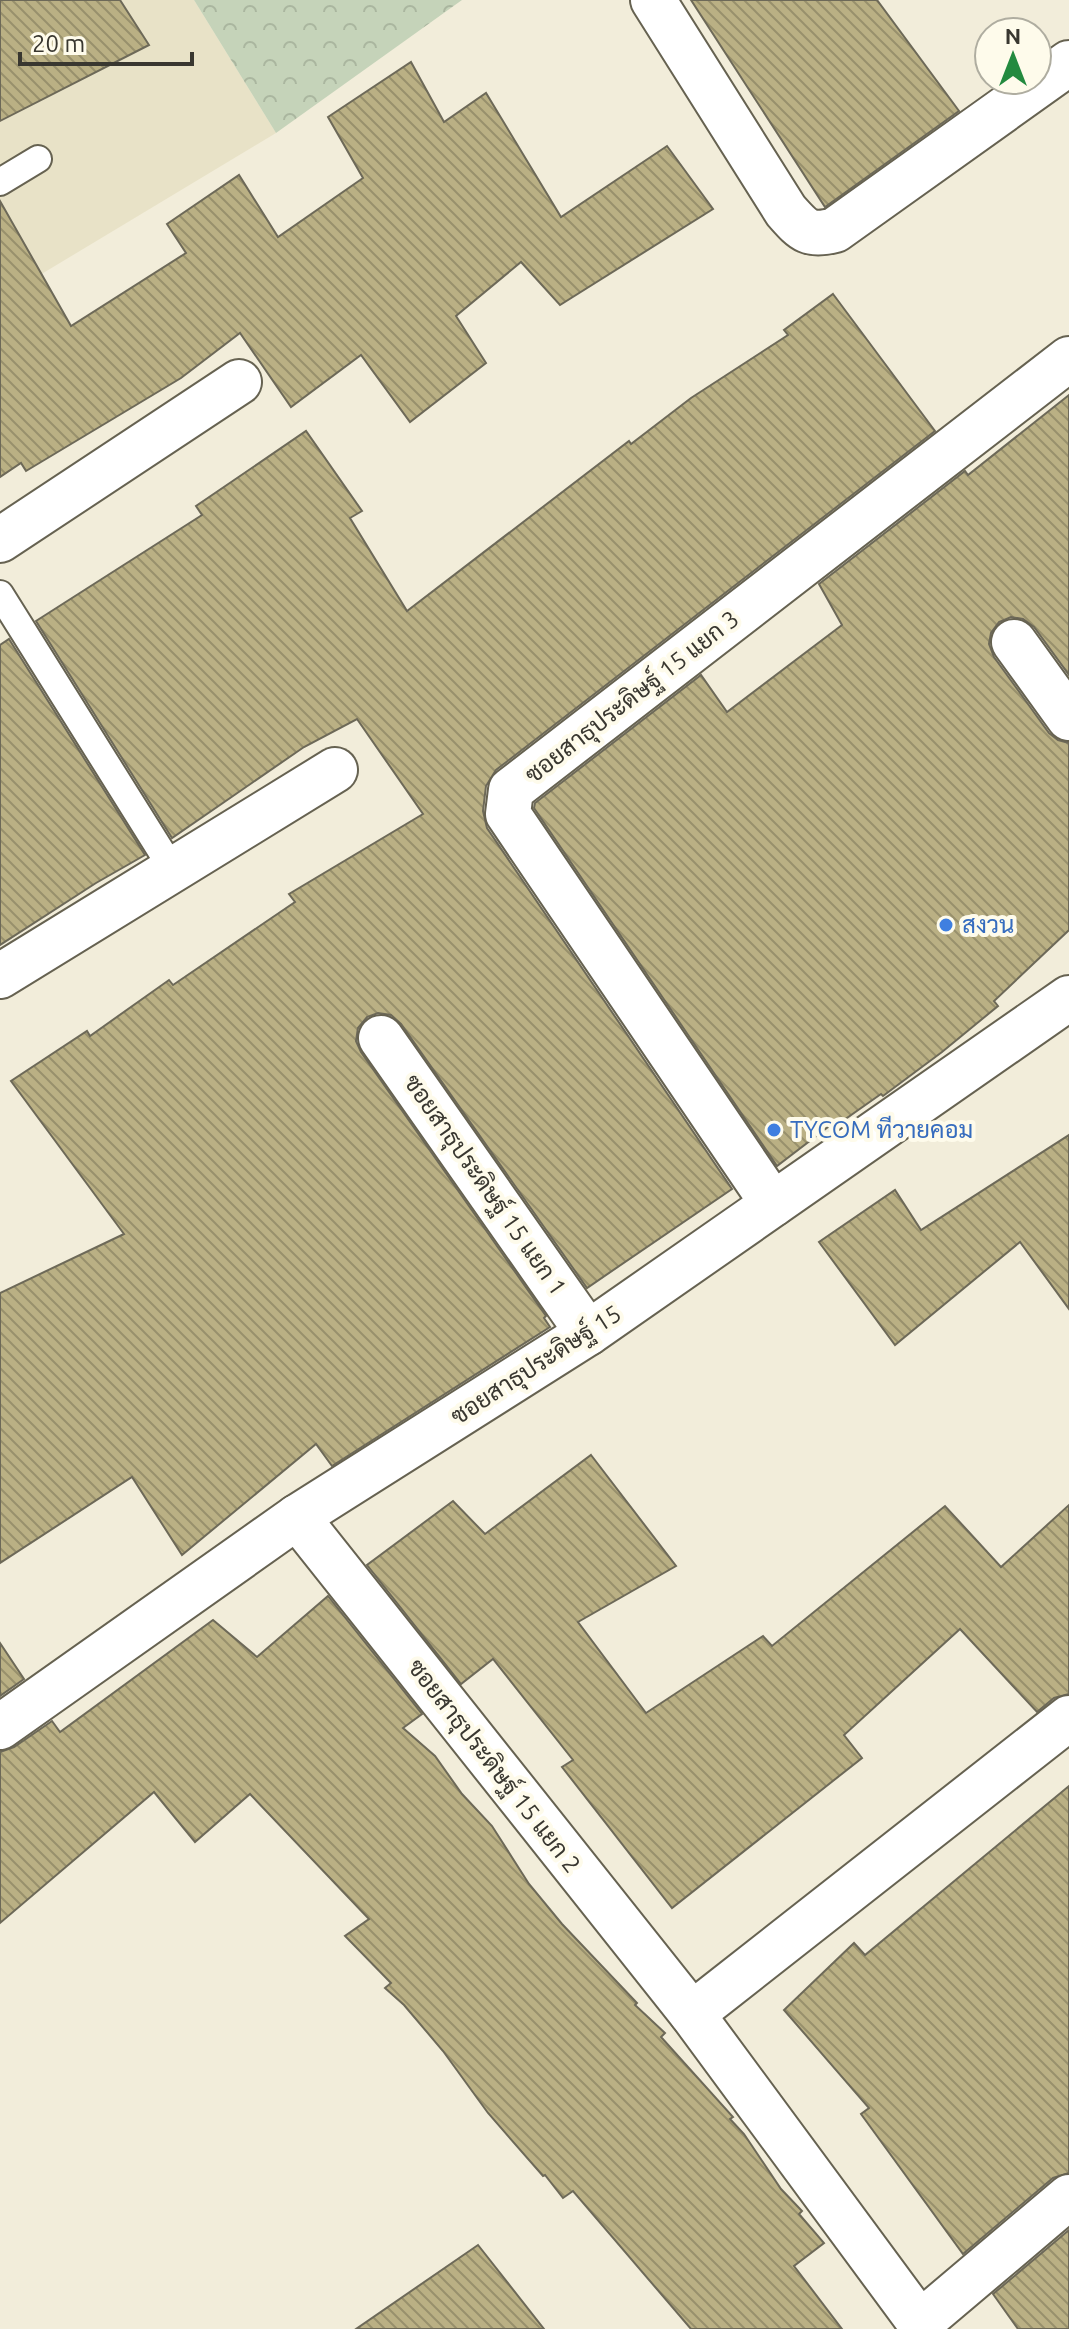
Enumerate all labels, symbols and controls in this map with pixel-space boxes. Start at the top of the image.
scale bar [20,16,192,66]
north arrow [973,16,1053,96]
text: N [1005,23,1021,48]
text: 20 m [32,30,85,57]
street label: ซอยสาธุประดิษฐ์ 15 แยก 3 [518,603,746,791]
place label: สงวน [962,911,1014,938]
marker: สงวน [937,916,955,934]
street label: ซอยสาธุประดิษฐ์ 15 แยก 1 [396,1068,574,1302]
place label: TYCOM ทีวายคอม [790,1115,973,1143]
marker: TYCOM ทีวายคอม [765,1121,783,1139]
street label: ซอยสาธุประดิษฐ์ 15 [445,1298,627,1432]
street label: ซอยสาธุประดิษฐ์ 15 แยก 2 [400,1652,588,1880]

